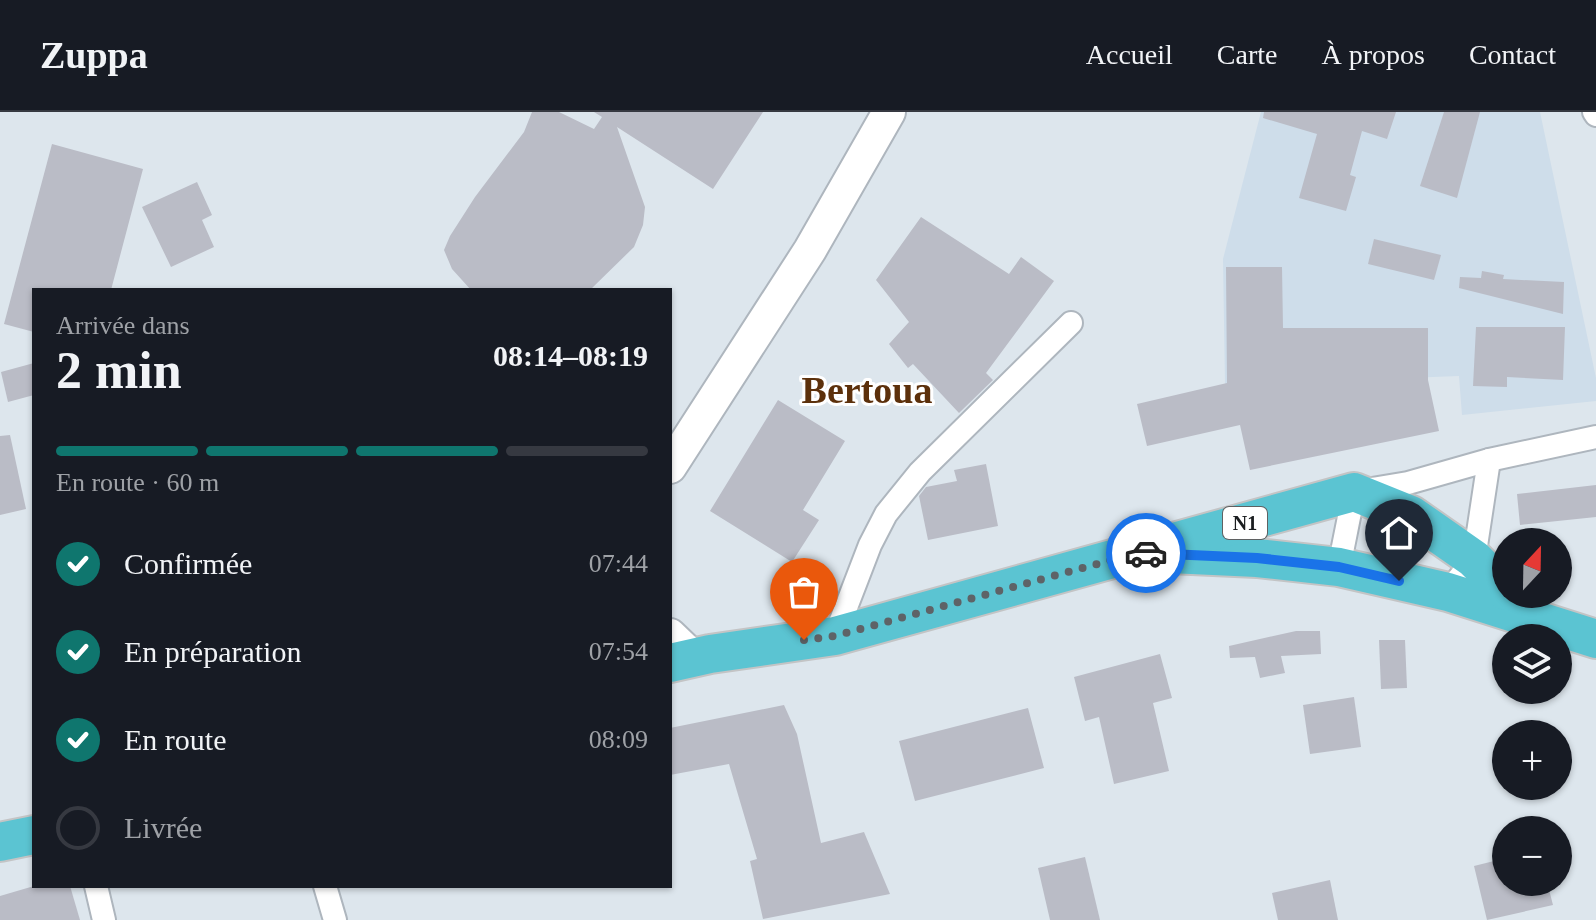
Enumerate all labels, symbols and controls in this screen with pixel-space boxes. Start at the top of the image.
text: Zuppa [40,34,148,76]
text: Accueil [1086,39,1173,70]
text: Carte [1217,39,1277,70]
text: À propos [1321,39,1425,70]
text: Contact [1469,39,1556,70]
text: Arrivée dans [56,311,190,340]
text: 08:14–08:19 [493,339,648,372]
text: 2 min [56,342,182,399]
district label: Bertoua [802,369,932,411]
text: En route · 60 m [56,468,219,497]
pin [1365,499,1433,581]
road number: N1 [1223,507,1267,539]
icon: home [1377,511,1421,555]
courier [1106,513,1186,593]
north arrow [1492,528,1572,608]
map controls [1492,528,1572,896]
icon: car [1124,531,1168,575]
icon: check [56,542,100,586]
text: Confirmée [124,547,252,580]
text: 07:44 [589,549,648,578]
pin [770,558,838,640]
icon: bag [782,570,826,614]
button: layers [1492,624,1572,704]
icon: check [56,630,100,674]
text: En préparation [124,635,301,668]
text: 07:54 [589,637,648,666]
icon: check [56,718,100,762]
button: + [1492,720,1572,800]
text: En route [124,723,226,756]
text: 08:09 [589,725,648,754]
text: Livrée [124,811,202,844]
button: − [1492,816,1572,896]

